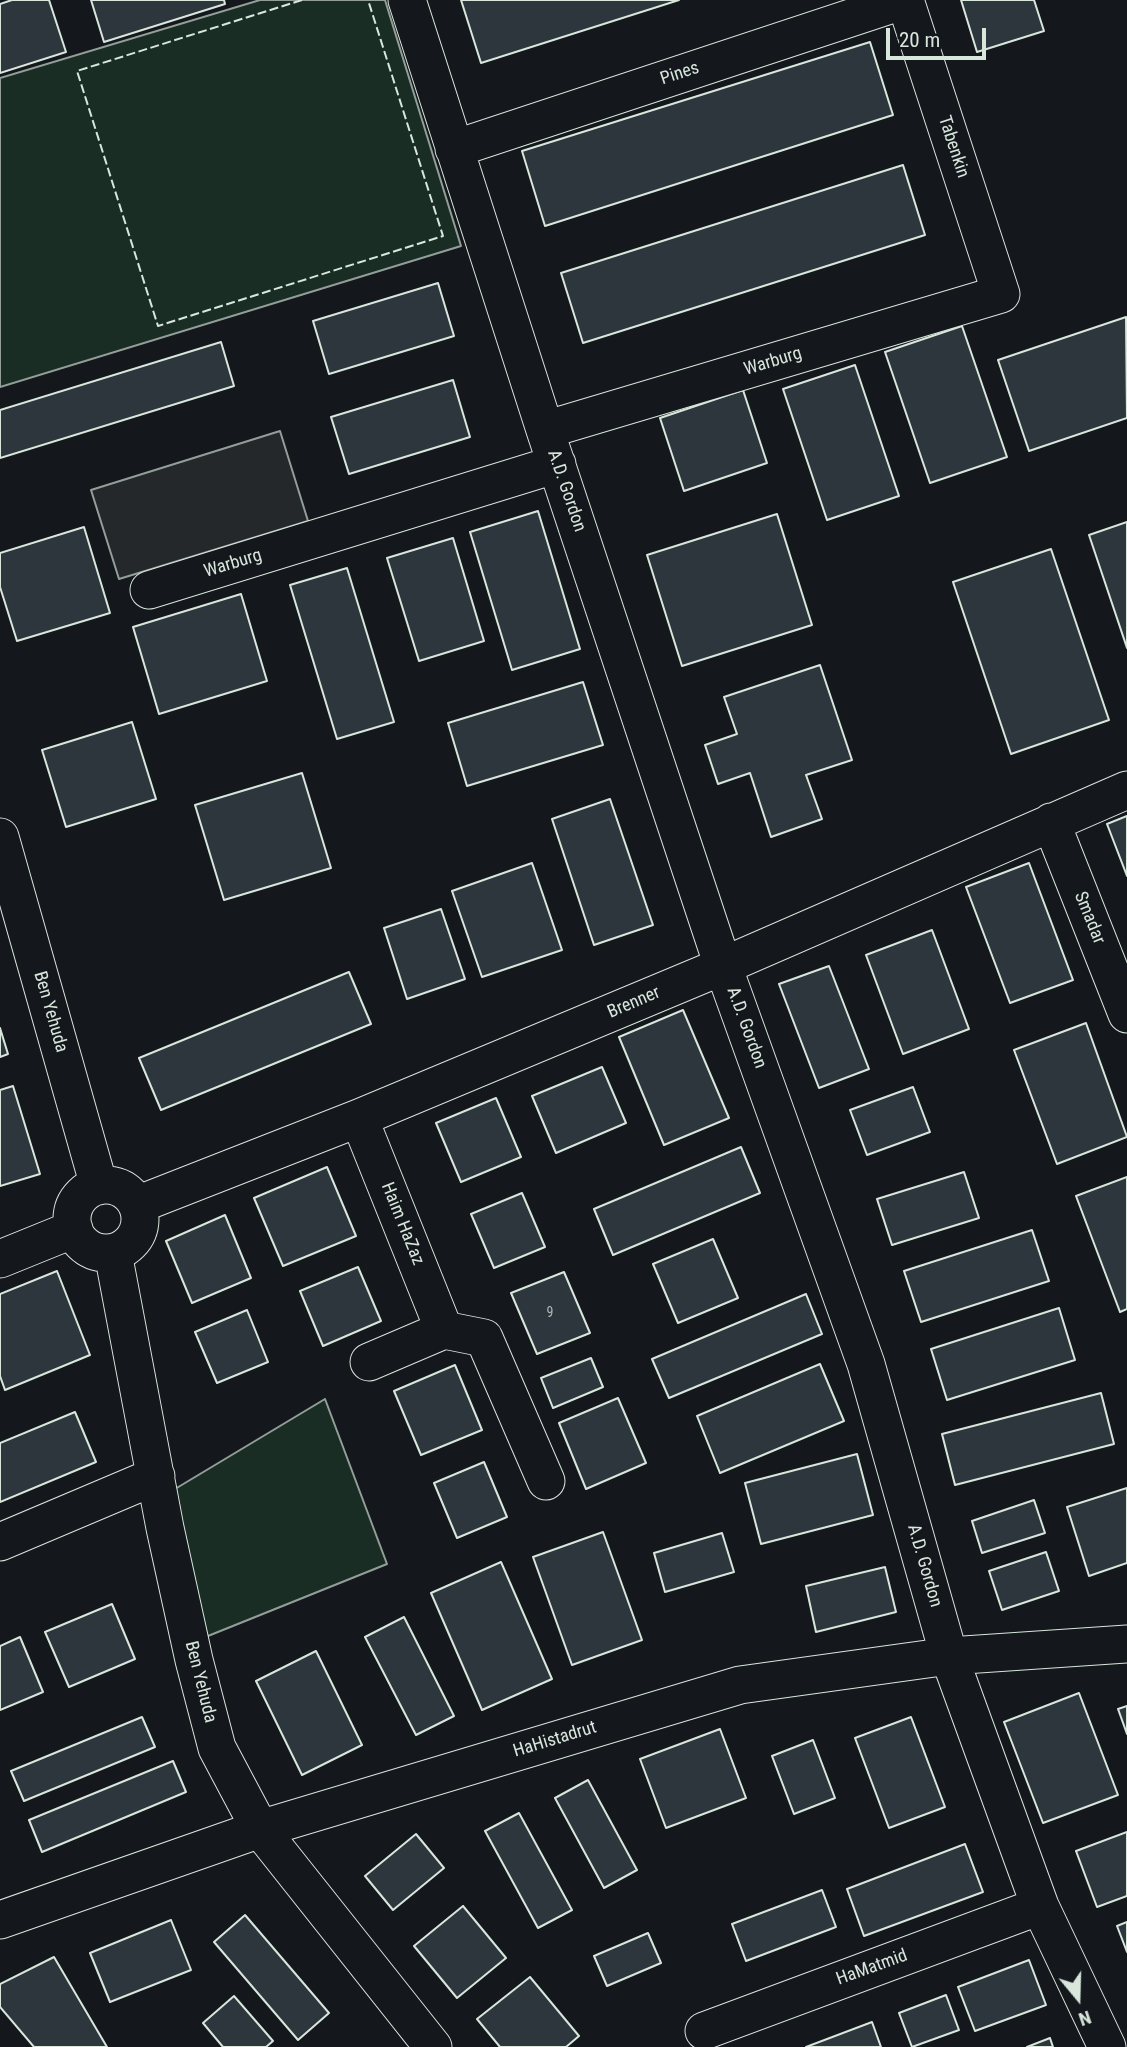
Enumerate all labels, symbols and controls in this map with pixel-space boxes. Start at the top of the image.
scale bar [889,14,989,58]
text: 20 m [899,28,940,52]
street label: Pines [658,58,702,90]
street label: Tabenkin [933,113,973,181]
street label: Warburg [741,343,805,381]
street label: A.D. Gordon [542,447,590,535]
street label: Warburg [201,545,265,583]
street label: Smadar [1069,889,1109,947]
street label: Ben Yehuda [28,969,72,1055]
street label: Brenner [604,982,664,1024]
street label: A.D. Gordon [721,984,771,1072]
street label: Haim HaZaz [376,1179,428,1269]
house number: 9 [547,1305,553,1321]
street label: A.D. Gordon [902,1522,946,1610]
street label: Ben Yehuda [179,1639,221,1725]
street label: HaHistadrut [511,1717,599,1763]
street label: HaMatmid [834,1945,910,1991]
north arrow [1043,1963,1113,2033]
text: N [1076,2006,1094,2031]

